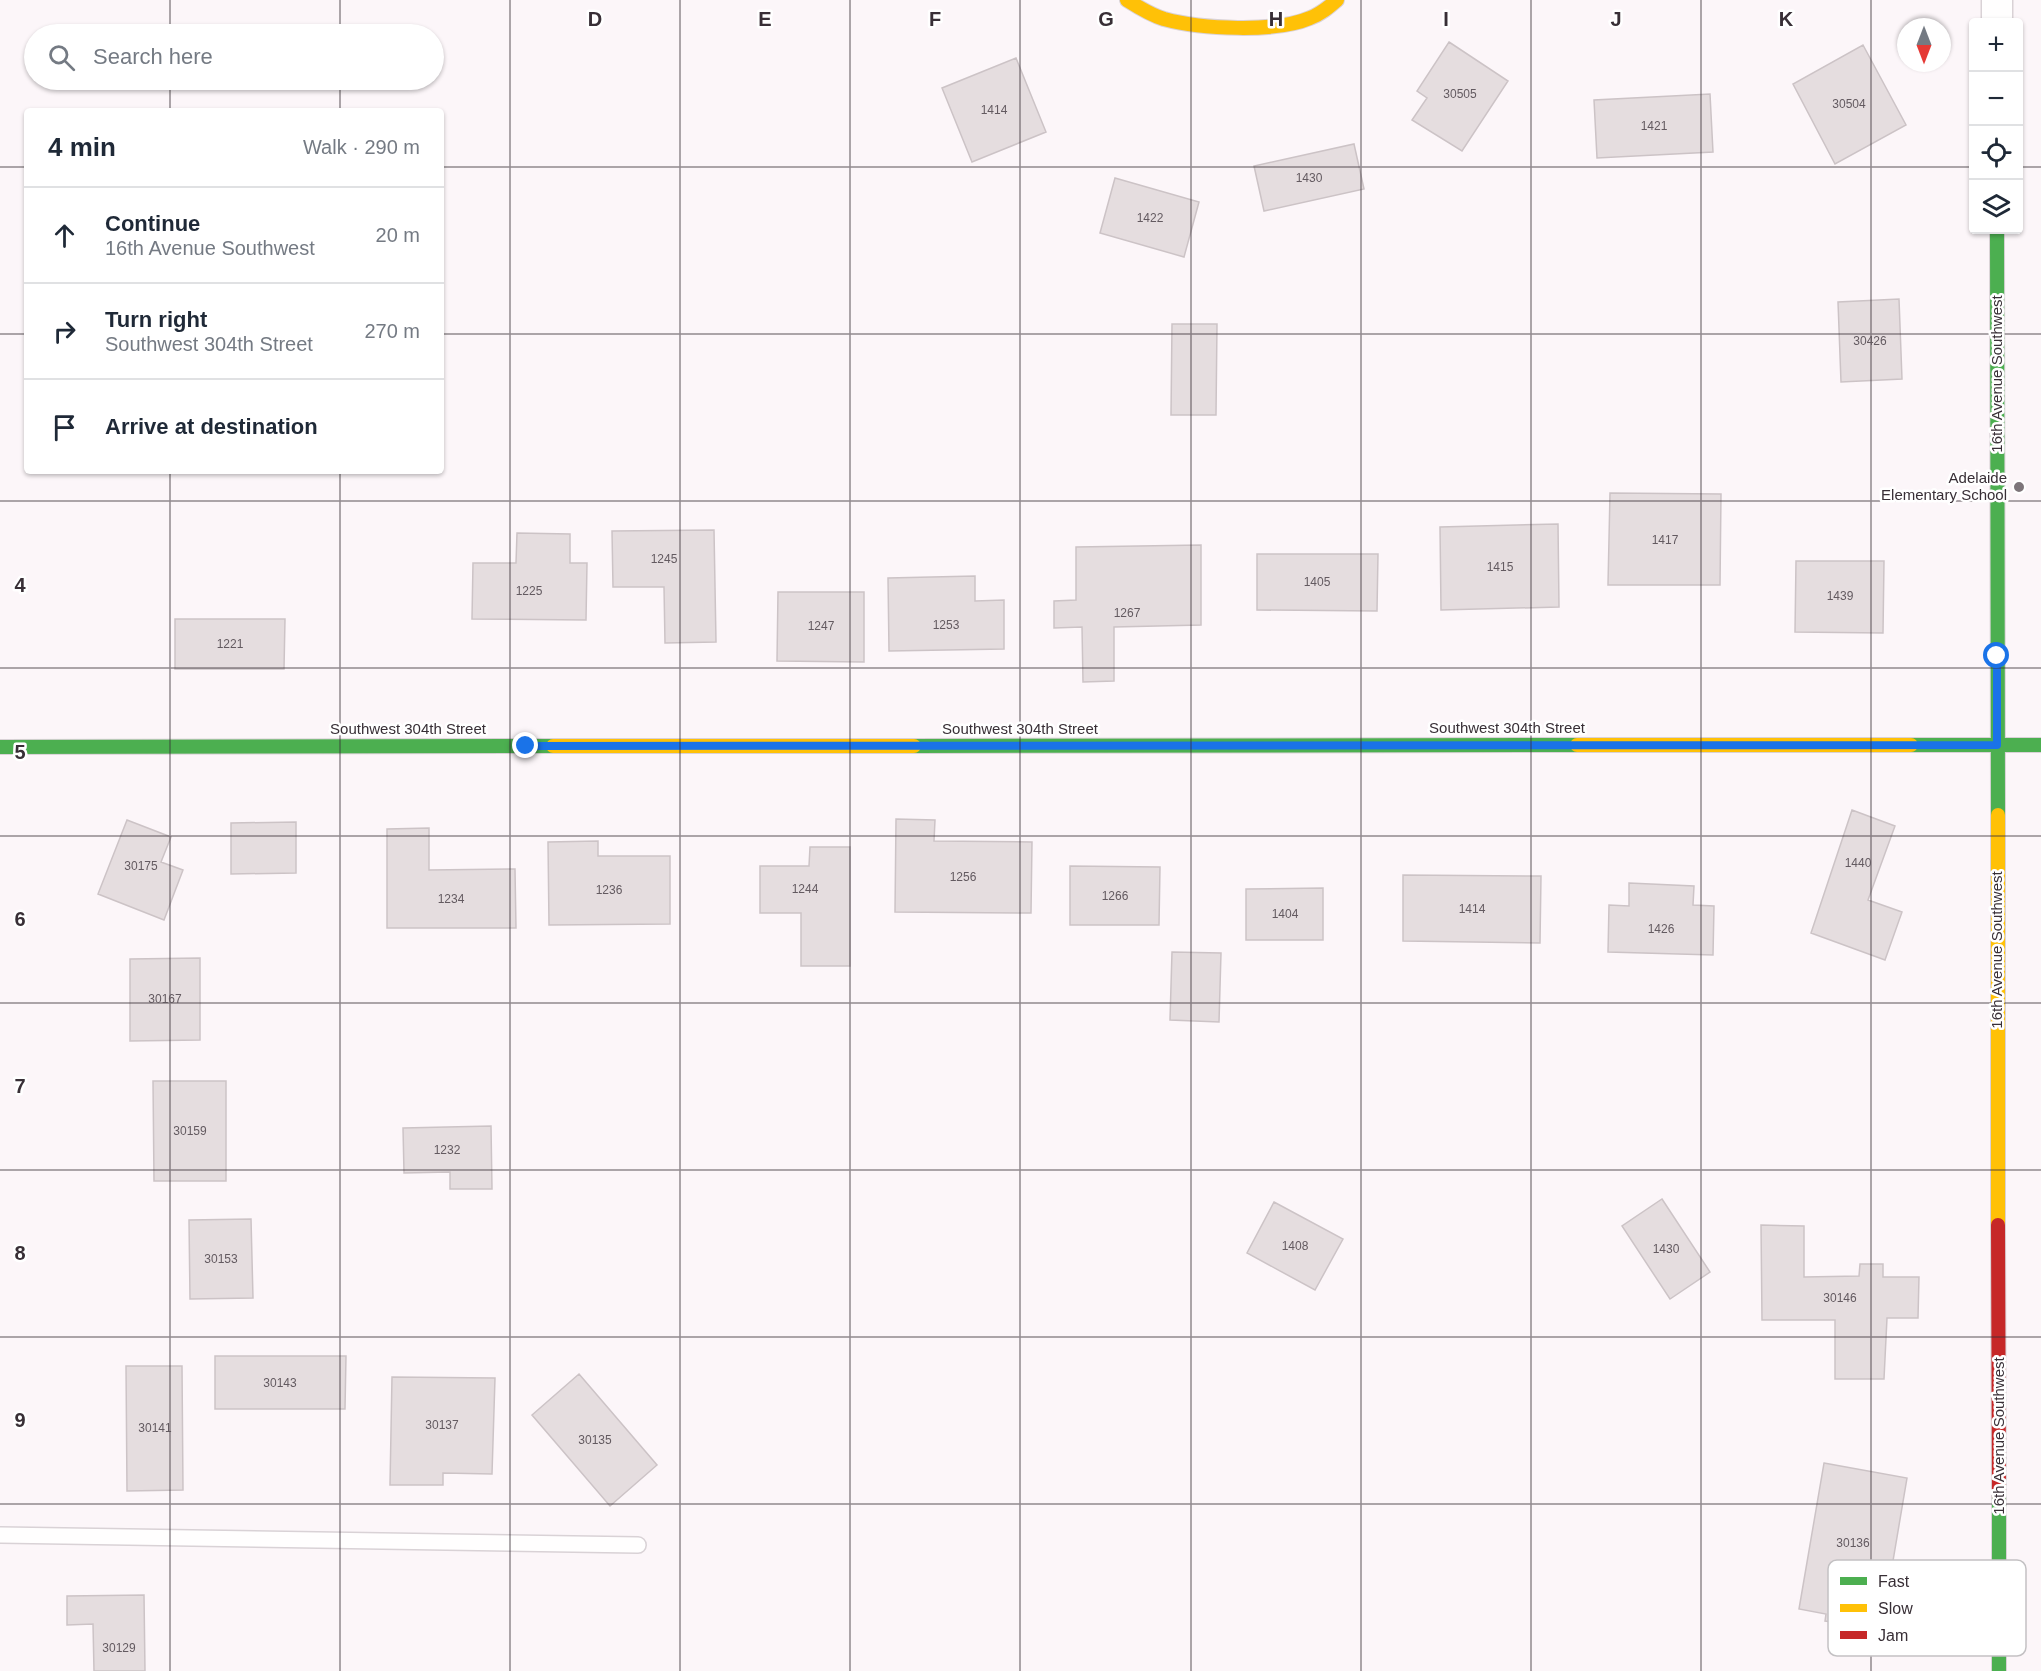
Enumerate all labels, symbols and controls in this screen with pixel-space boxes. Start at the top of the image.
text: D [588,8,602,30]
text: E [758,8,772,30]
text: F [929,8,941,30]
text: G [1098,8,1114,30]
text: H [1269,8,1283,30]
text: I [1443,8,1449,30]
text: J [1610,8,1622,30]
text: K [1779,8,1794,30]
north arrow [1897,18,1951,72]
map controls [1969,18,2023,234]
button: + [1969,18,2023,72]
search box [24,24,444,90]
icon: search [45,41,78,74]
text: Search here [93,44,213,69]
button: − [1969,72,2023,126]
house number: 30505 [1443,87,1477,101]
house number: 30504 [1832,97,1866,111]
house number: 1414 [981,103,1008,117]
house number: 1421 [1641,119,1668,133]
button: locate [1969,126,2023,180]
text: 4 min [48,132,116,162]
text: Walk · 290 m [303,136,420,158]
house number: 1430 [1296,171,1323,185]
button: layers [1969,180,2023,234]
text: Continue [105,211,200,236]
house number: 1422 [1137,211,1164,225]
icon: ahead [48,219,81,252]
text: 20 m [376,224,420,246]
text: 16th Avenue Southwest [105,237,315,259]
street label: 16th Avenue Southwest [1988,295,2005,453]
text: Turn right [105,307,207,332]
icon: right [48,315,81,348]
text: 270 m [364,320,420,342]
text: Southwest 304th Street [105,333,313,355]
house number: 30426 [1853,334,1887,348]
icon: arrive [48,411,81,444]
text: Arrive at destination [105,414,318,439]
place label: Adelaide Elementary School [1881,469,2007,503]
marker: Adelaide Elementary School [2012,480,2026,494]
house number: 1417 [1652,533,1679,547]
house number: 1245 [651,552,678,566]
house number: 1415 [1487,560,1514,574]
text: 4 [14,574,26,596]
house number: 1405 [1304,575,1331,589]
house number: 1225 [516,584,543,598]
house number: 1439 [1827,589,1854,603]
house number: 1267 [1114,606,1141,620]
house number: 1253 [933,618,960,632]
house number: 1247 [808,619,835,633]
house number: 1221 [217,637,244,651]
route start [1983,642,2009,668]
street label: Southwest 304th Street [1429,719,1586,736]
street label: Southwest 304th Street [330,720,487,737]
street label: Southwest 304th Street [942,720,1099,737]
route end [512,732,538,758]
text: 5 [14,741,26,763]
house number: 1440 [1845,856,1872,870]
house number: 30175 [124,859,158,873]
house number: 1256 [950,870,977,884]
street label: 16th Avenue Southwest [1988,871,2005,1029]
house number: 1244 [792,882,819,896]
house number: 1236 [596,883,623,897]
house number: 1266 [1102,889,1129,903]
house number: 1234 [438,892,465,906]
house number: 1414 [1459,902,1486,916]
house number: 1404 [1272,907,1299,921]
text: 6 [14,908,26,930]
house number: 1426 [1648,922,1675,936]
house number: 30167 [148,992,182,1006]
text: 7 [14,1075,26,1097]
house number: 30159 [173,1124,207,1138]
house number: 1232 [434,1143,461,1157]
house number: 1408 [1282,1239,1309,1253]
text: 8 [14,1242,26,1264]
house number: 1430 [1653,1242,1680,1256]
house number: 30153 [204,1252,238,1266]
house number: 30146 [1823,1291,1857,1305]
street label: 16th Avenue Southwest [1990,1357,2007,1515]
house number: 30143 [263,1376,297,1390]
text: 9 [14,1409,26,1431]
house number: 30137 [425,1418,459,1432]
house number: 30141 [138,1421,172,1435]
house number: 30135 [578,1433,612,1447]
house number: 30136 [1836,1536,1870,1550]
legend [1828,1560,2026,1656]
text: Fast [1878,1573,1910,1590]
text: Slow [1878,1600,1913,1617]
text: Jam [1878,1627,1908,1644]
house number: 30129 [102,1641,136,1655]

